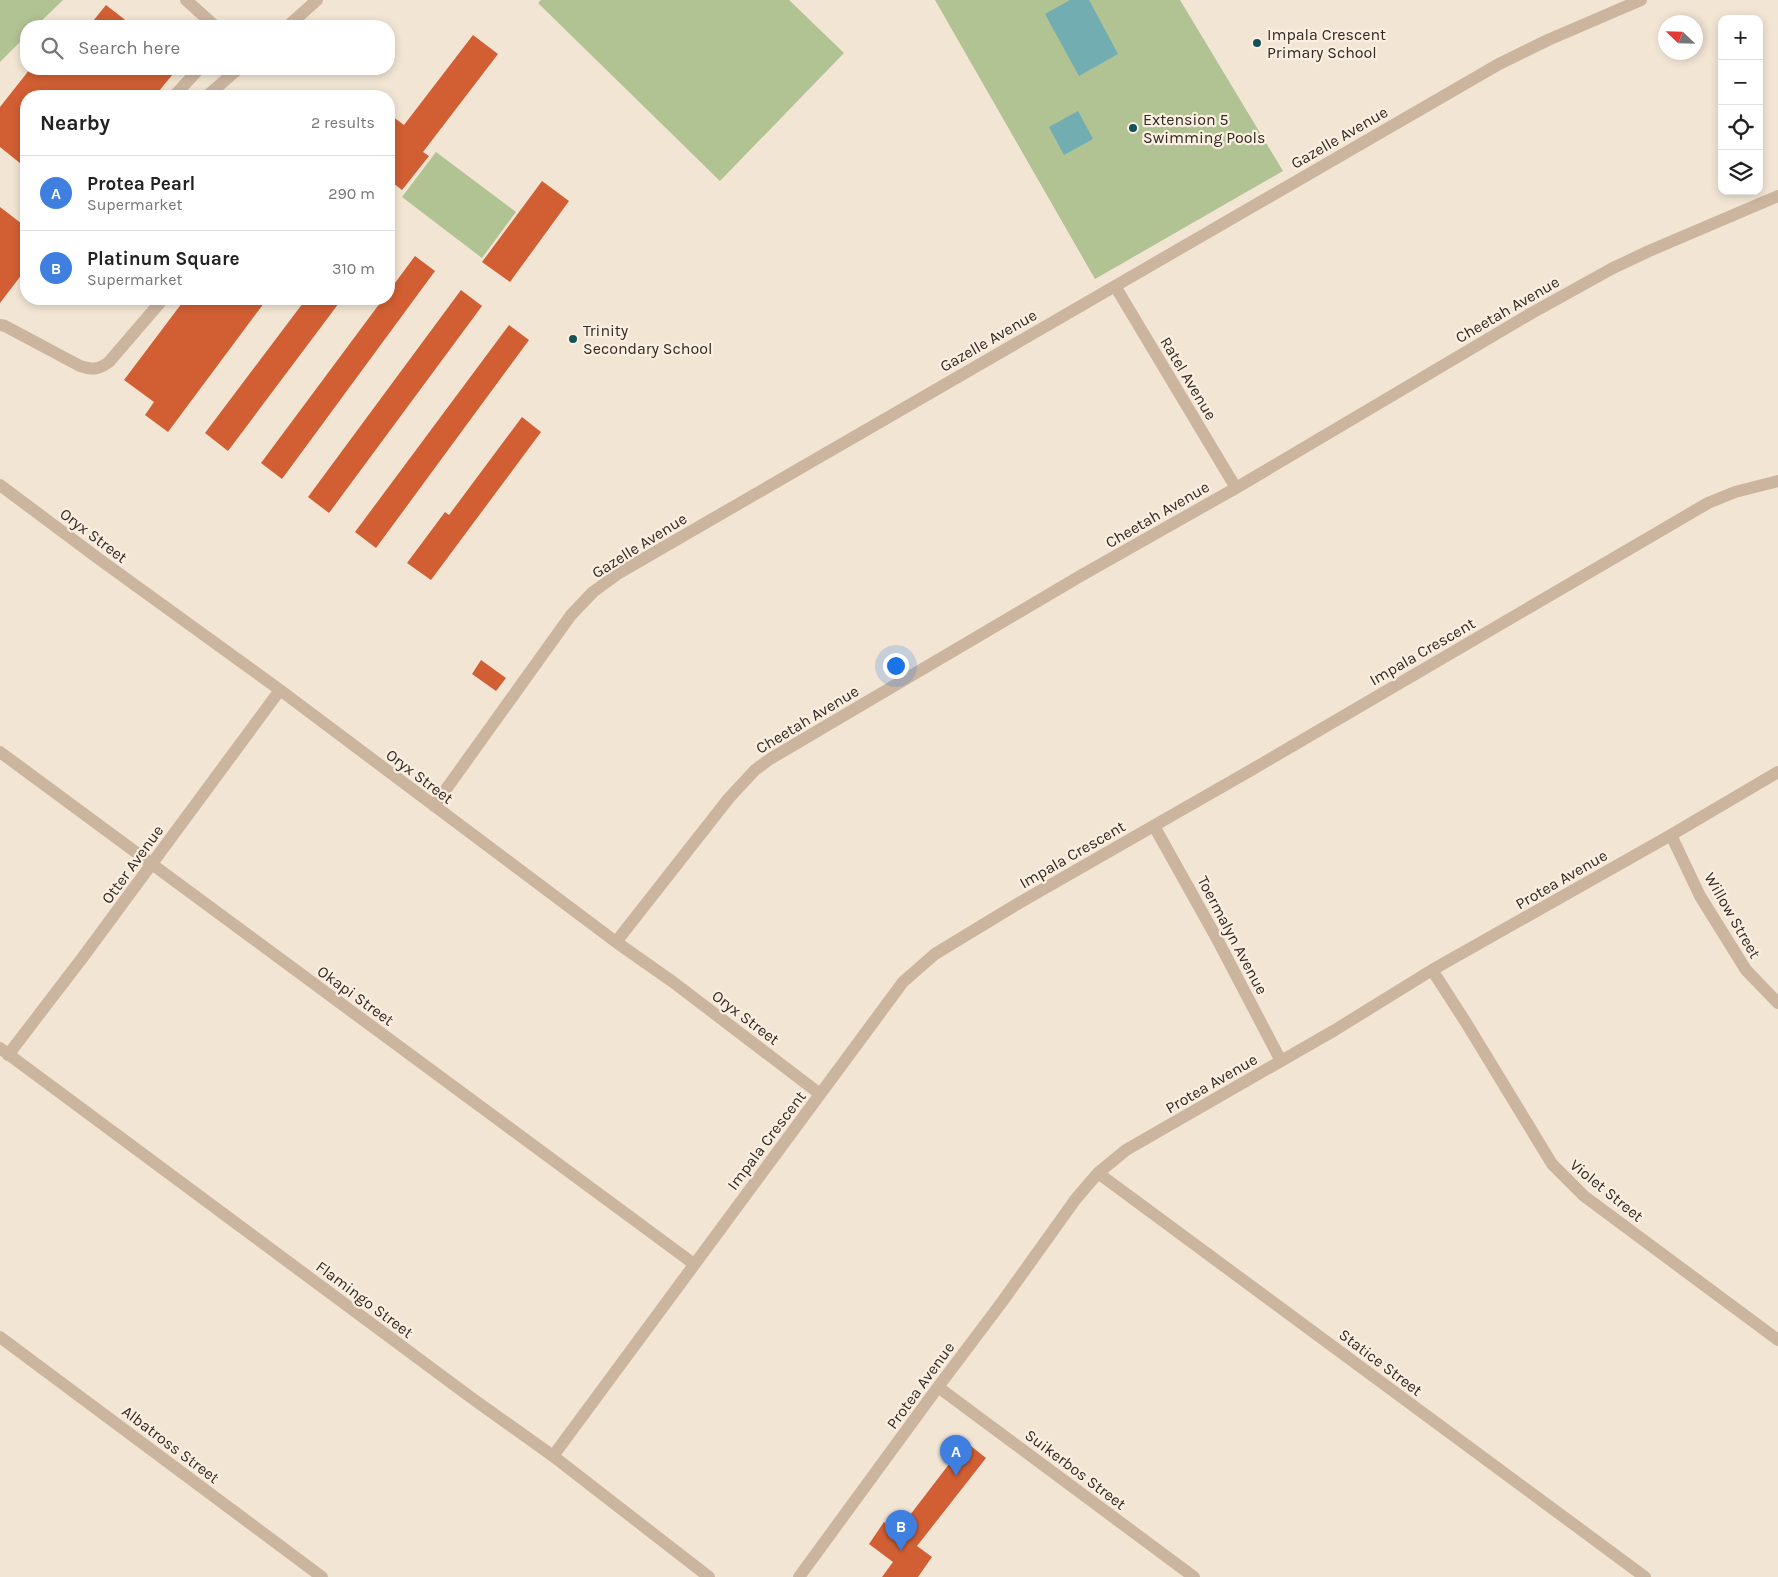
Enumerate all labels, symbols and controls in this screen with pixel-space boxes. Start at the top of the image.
north arrow [1658,15,1703,60]
map controls [1718,15,1763,195]
button: + [1718,15,1763,60]
search box [20,20,395,75]
place label: Impala Crescent Primary School [1267,25,1386,62]
icon: search [38,34,66,62]
text: Search here [78,37,180,59]
marker: Impala Crescent Primary School [1251,37,1263,49]
button: − [1718,60,1763,105]
street label: Gazelle Avenue [1287,102,1391,173]
button: locate [1718,105,1763,150]
place label: Extension 5 Swimming Pools [1143,110,1265,147]
text: Nearby [40,111,110,135]
text: 2 results [311,113,375,132]
marker: Extension 5 Swimming Pools [1127,122,1139,134]
button: layers [1718,150,1763,195]
text: Protea Pearl [87,173,195,195]
text: A [51,184,61,203]
text: 290 m [328,184,375,203]
text: Supermarket [87,195,183,214]
text: Platinum Square [87,248,240,270]
text: B [51,259,61,278]
text: 310 m [332,259,375,278]
text: Supermarket [87,270,183,289]
street label: Cheetah Avenue [1452,272,1563,347]
street label: Gazelle Avenue [936,305,1040,376]
place label: Trinity Secondary School [583,321,712,358]
marker: Trinity Secondary School [567,333,579,345]
street label: Ratel Avenue [1156,333,1221,423]
street label: Cheetah Avenue [1102,477,1213,552]
street label: Oryx Street [56,504,131,567]
street label: Gazelle Avenue [588,509,690,582]
street label: Impala Crescent [1366,613,1479,689]
your location [883,653,909,679]
street label: Cheetah Avenue [752,681,862,758]
street label: Oryx Street [382,745,457,808]
street label: Impala Crescent [1016,816,1129,892]
street label: Otter Avenue [97,821,167,907]
street label: Protea Avenue [1512,845,1611,913]
street label: Willow Street [1700,869,1765,962]
street label: Toermalyn Avenue [1193,873,1272,998]
street label: Okapi Street [314,961,398,1030]
street label: Oryx Street [708,986,783,1049]
street label: Protea Avenue [1162,1049,1261,1117]
street label: Impala Crescent [723,1087,810,1194]
street label: Violet Street [1566,1155,1647,1226]
street label: Flamingo Street [312,1257,417,1342]
street label: Statice Street [1335,1325,1426,1400]
street label: Protea Avenue [882,1338,958,1432]
street label: Albatross Street [118,1402,223,1487]
street label: Suikerbos Street [1021,1425,1130,1514]
pin: A [940,1435,972,1476]
pin: B [885,1510,917,1551]

